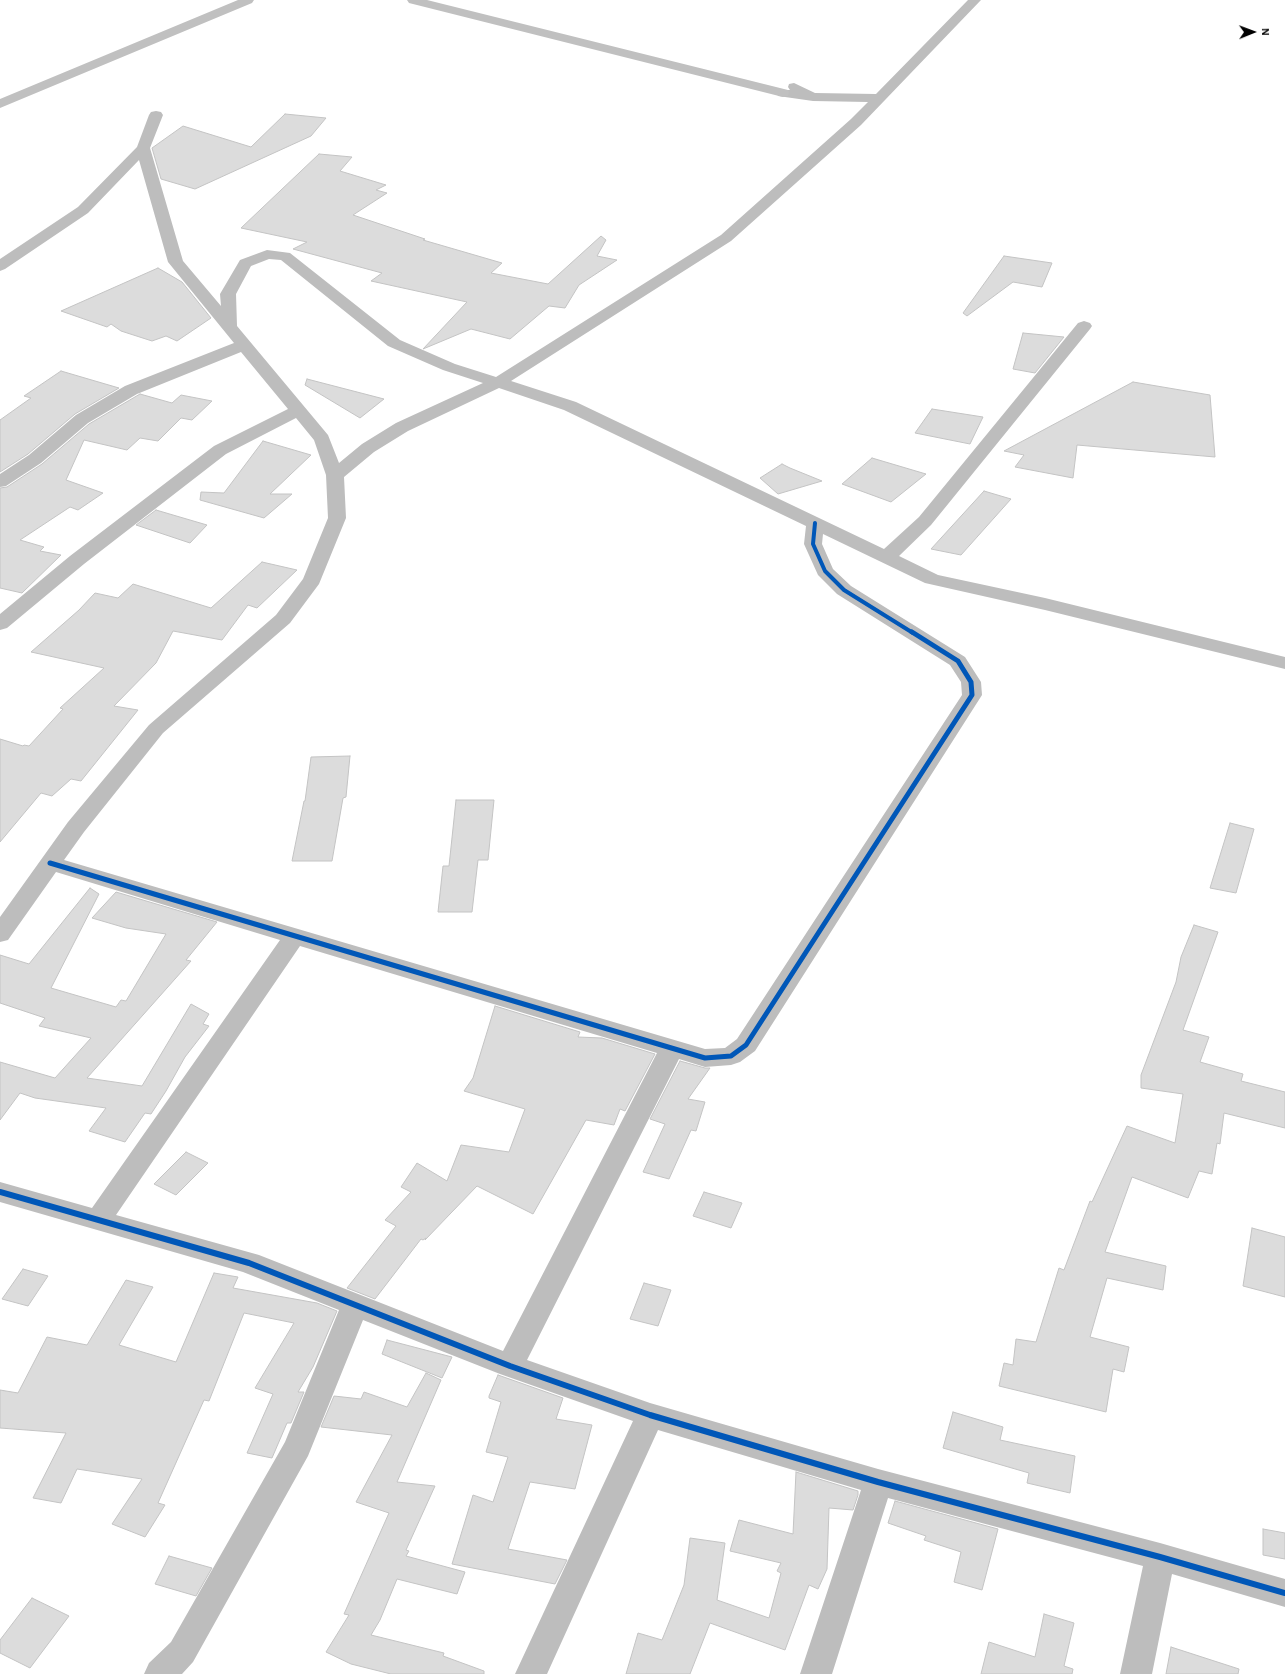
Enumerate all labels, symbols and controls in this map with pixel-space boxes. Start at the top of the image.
north arrow [1233,12,1273,52]
text: N [1260,28,1271,36]

